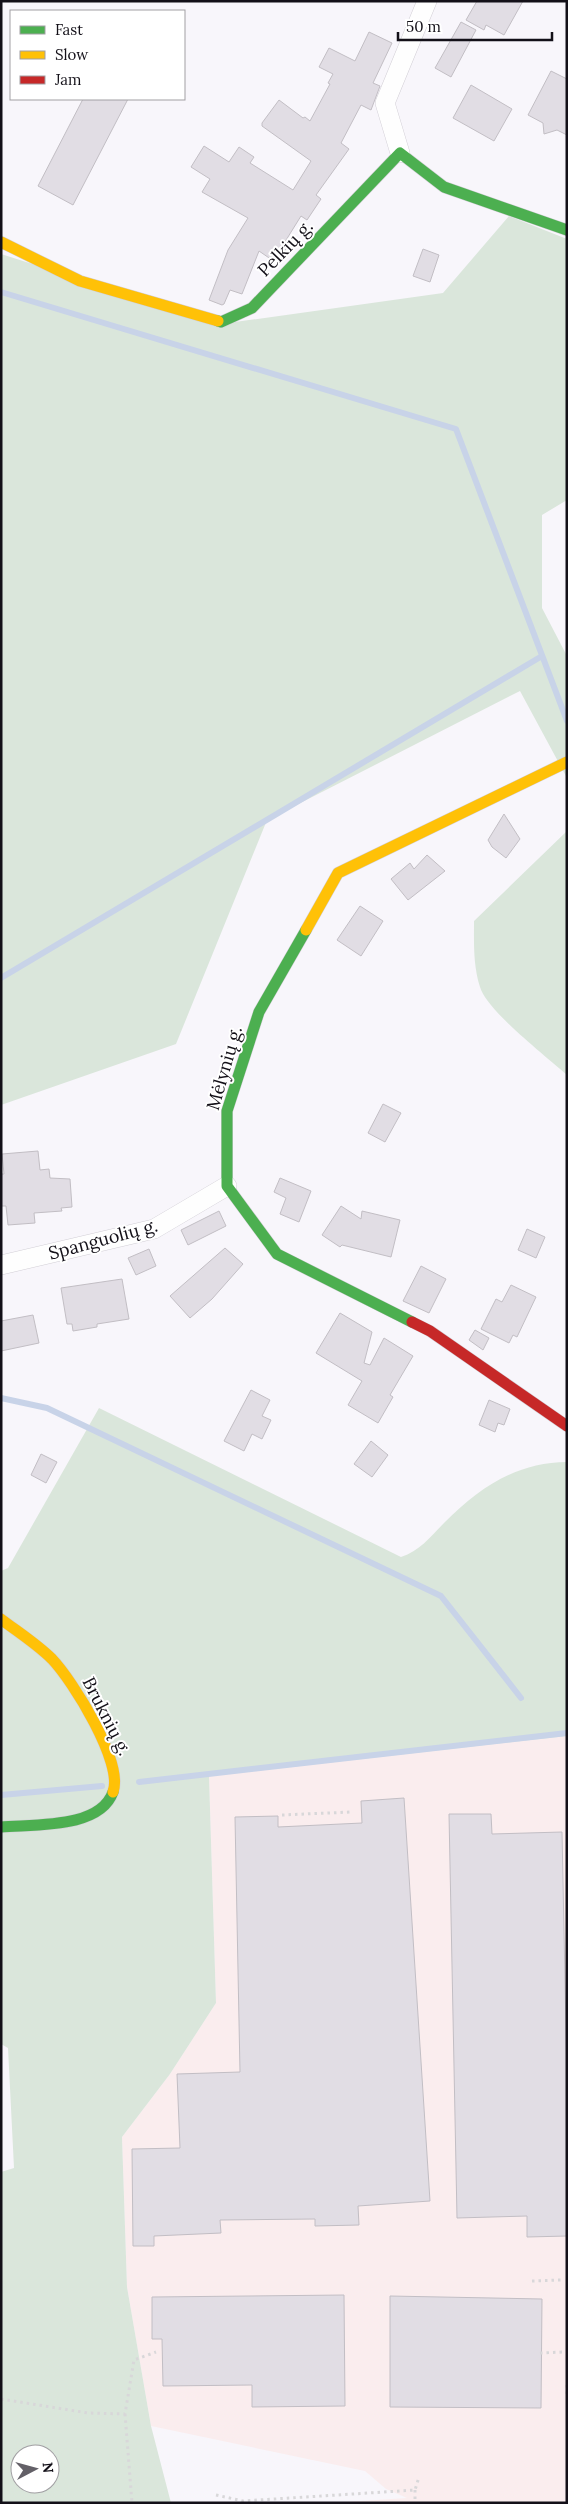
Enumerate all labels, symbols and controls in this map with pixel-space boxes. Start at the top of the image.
legend [10,10,185,100]
scale bar [398,10,552,42]
text: 50 m [406,17,441,36]
text: Fast [55,20,83,39]
text: Slow [55,45,88,64]
text: Jam [54,70,82,89]
street label: Pelkių g. [252,215,318,281]
street label: Mėlynių g. [201,1023,247,1113]
street label: Spanguolių g. [46,1213,160,1265]
street label: Bruknių g. [77,1673,137,1759]
north arrow [10,2444,60,2494]
text: N [38,2461,57,2474]

